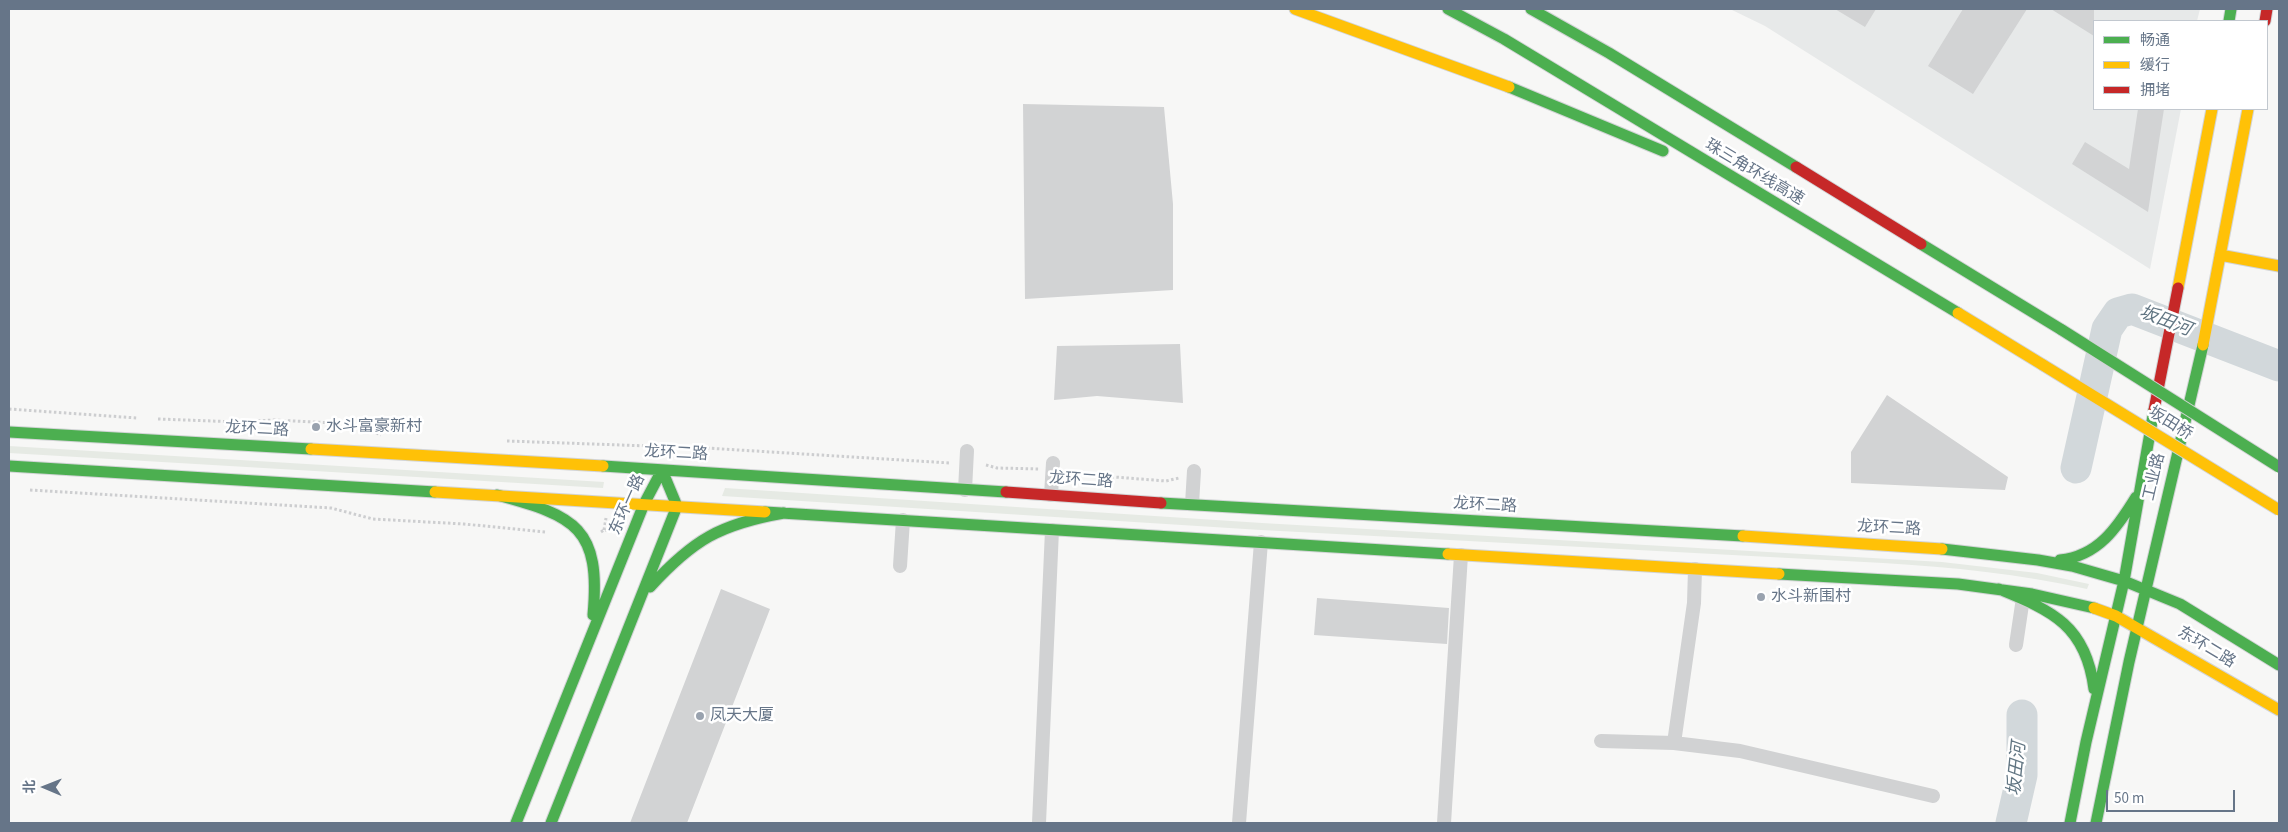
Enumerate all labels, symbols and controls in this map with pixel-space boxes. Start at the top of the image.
legend [2093,20,2268,110]
text: 畅通 [2140,30,2170,51]
text: 缓行 [2140,55,2170,76]
text: 拥堵 [2140,80,2170,101]
street label: 珠三角环线高速 [1701,136,1807,210]
water label: 坂田河 [2136,302,2194,342]
street label: 坂田桥 [2145,403,2195,445]
place label: 水斗富豪新村 [326,417,422,437]
street label: 龙环二路 [225,419,289,441]
marker: 水斗富豪新村 [310,421,322,433]
street label: 龙环二路 [644,443,708,465]
street label: 工业路 [2140,451,2170,503]
street label: 龙环二路 [1048,469,1114,493]
street label: 东环一路 [606,472,650,538]
street label: 龙环二路 [1453,495,1517,517]
street label: 龙环二路 [1857,518,1921,540]
place label: 水斗新围村 [1771,587,1851,607]
marker: 水斗新围村 [1755,591,1767,603]
street label: 东环二路 [2174,623,2238,673]
place label: 凤天大厦 [710,706,774,726]
marker: 凤天大厦 [694,710,706,722]
water label: 坂田河 [2004,741,2032,797]
north arrow [20,762,70,812]
text: 北 [20,780,40,794]
scale bar [2108,780,2237,812]
text: 50 m [2114,788,2144,809]

